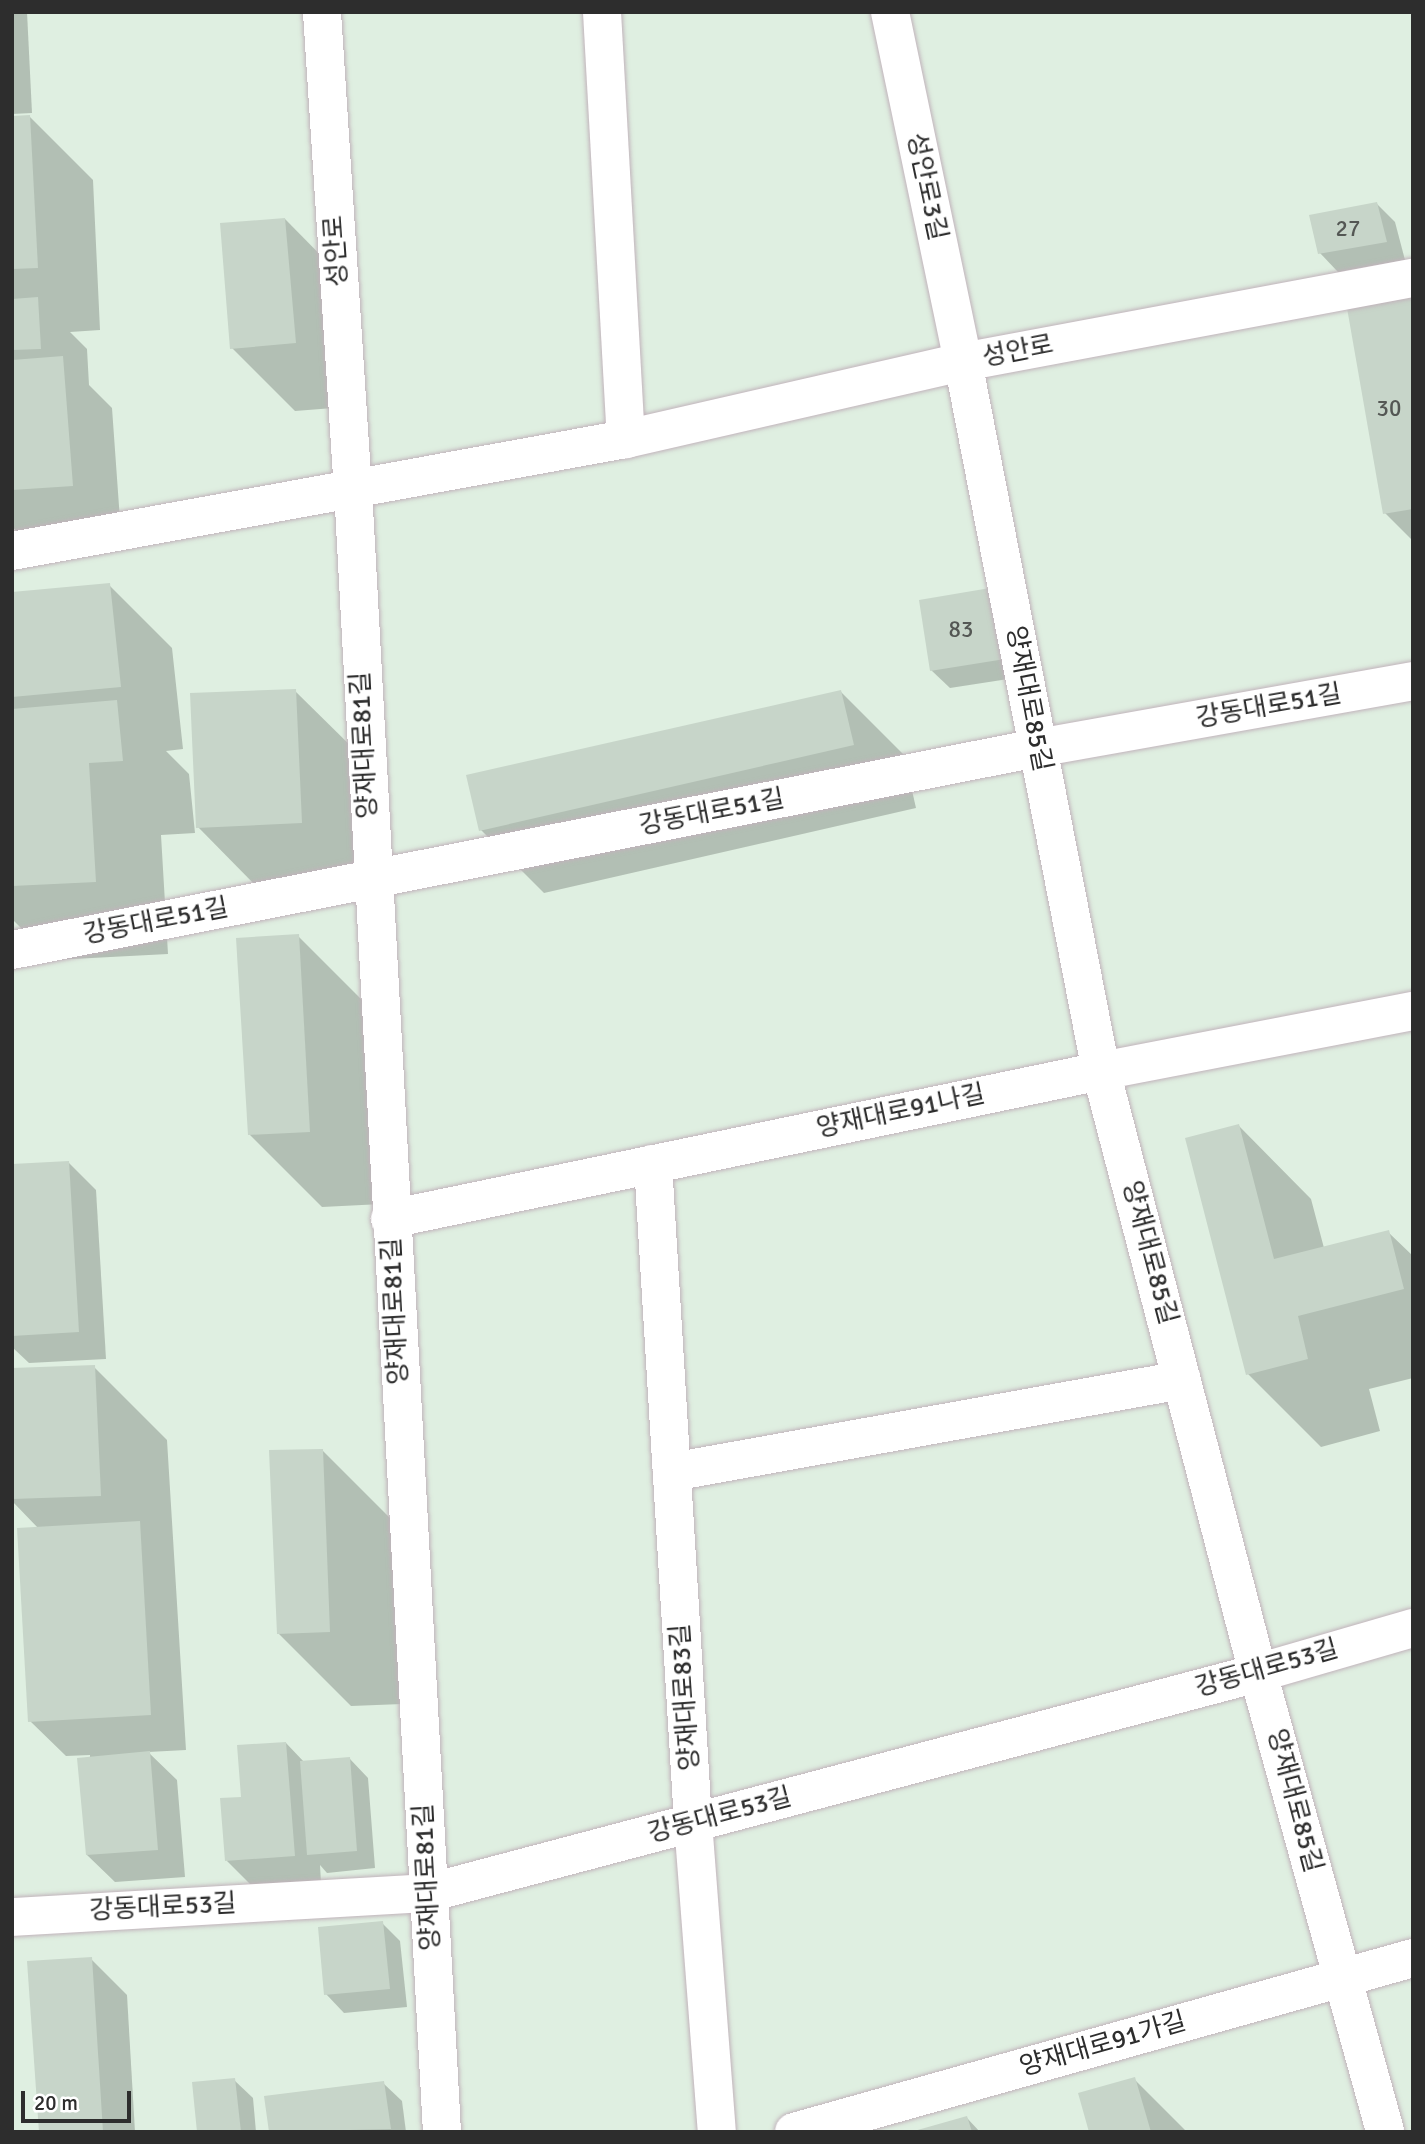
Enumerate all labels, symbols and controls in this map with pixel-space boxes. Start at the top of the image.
street label: 성안로3길 [899,130,953,244]
street label: 성안로 [319,214,355,288]
house number: 27 [1336,215,1360,243]
street label: 성안로 [980,330,1056,374]
house number: 30 [1377,395,1401,423]
house number: 83 [949,616,973,644]
street label: 양재대로85길 [999,624,1057,774]
street label: 양재대로81길 [346,670,384,820]
street label: 강동대로51길 [1194,679,1344,735]
street label: 강동대로51길 [637,784,787,842]
street label: 강동대로51길 [81,893,231,951]
street label: 양재대로91나길 [814,1079,988,1145]
street label: 양재대로85길 [1115,1178,1183,1328]
street label: 양재대로81길 [377,1236,415,1386]
street label: 양재대로83길 [665,1622,707,1772]
street label: 강동대로53길 [1192,1634,1342,1704]
street label: 양재대로85길 [1260,1726,1328,1876]
street label: 강동대로53길 [645,1782,795,1850]
street label: 양재대로81길 [409,1802,447,1952]
street label: 강동대로53길 [88,1889,238,1927]
street label: 양재대로91가길 [1016,2006,1190,2084]
scale bar [24,2078,135,2122]
text: 20 m [34,2090,78,2116]

